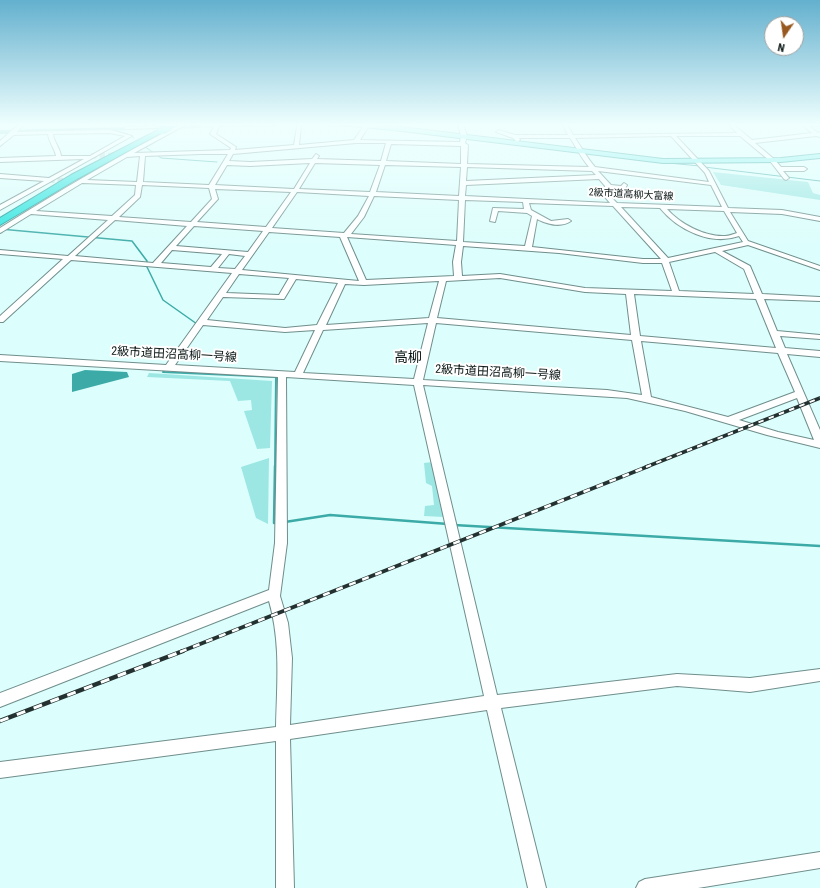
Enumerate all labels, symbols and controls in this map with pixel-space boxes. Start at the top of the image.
north arrow [764,16,804,56]
text: N [777,40,786,54]
street label: 2級市道高柳大富線 [588,187,674,203]
street label: 2級市道田沼高柳一号線 [111,345,237,365]
district label: 高柳 [394,350,422,366]
street label: 2級市道田沼高柳一号線 [435,363,561,383]

